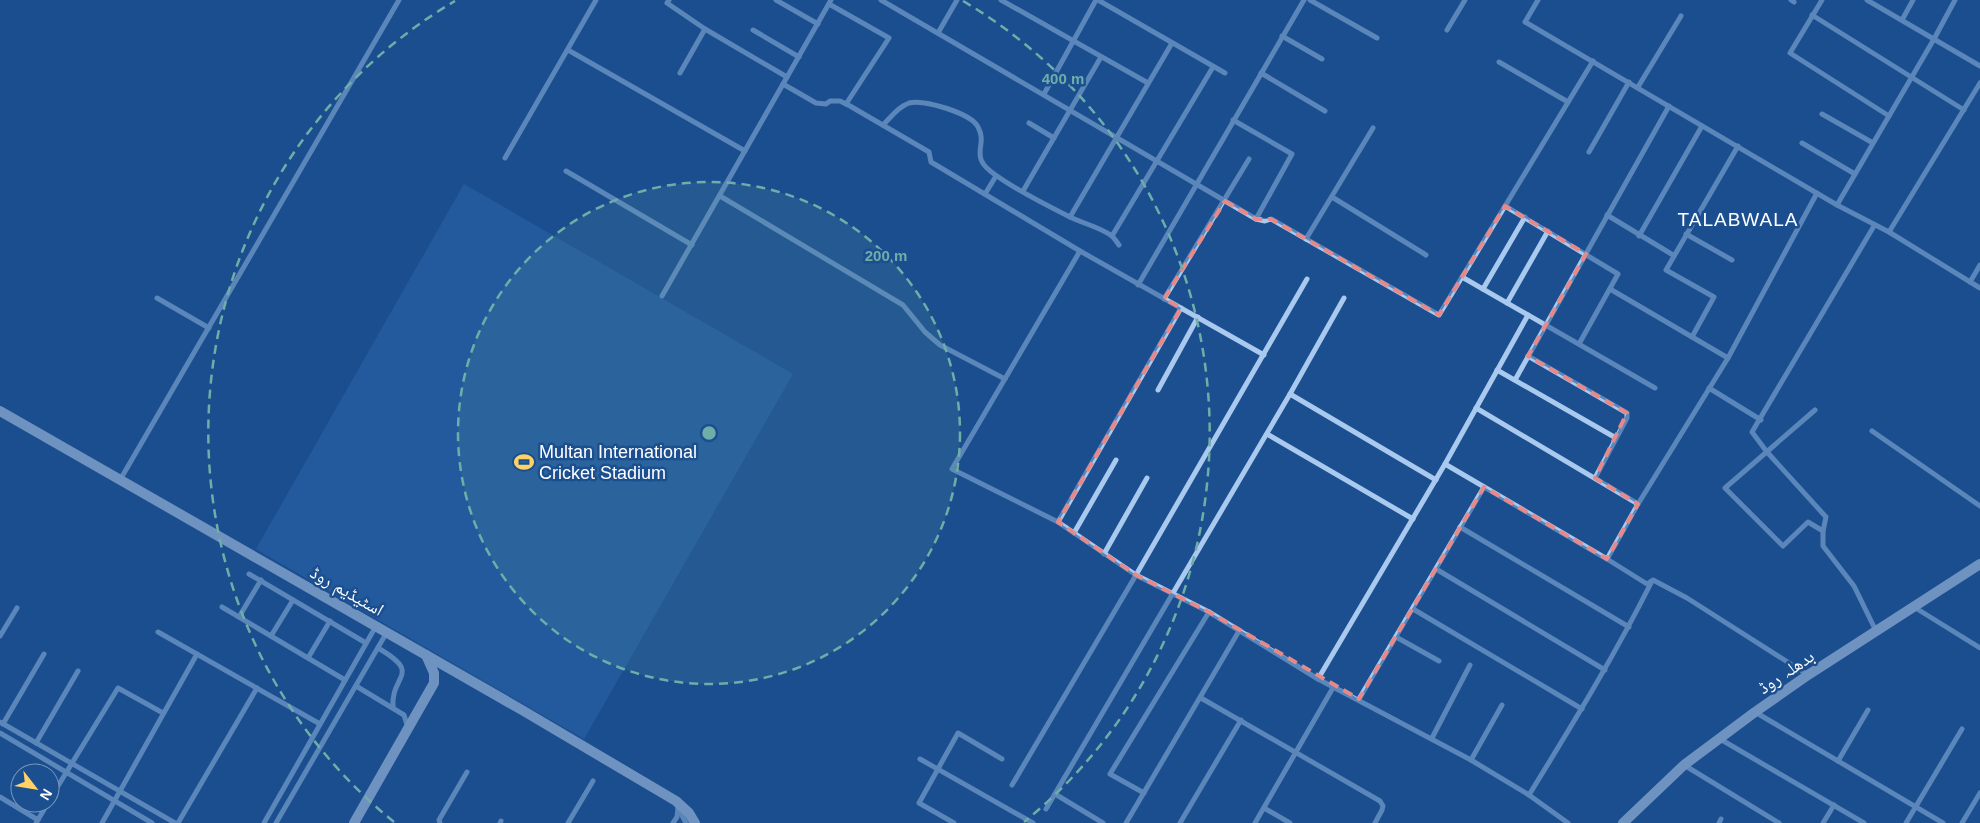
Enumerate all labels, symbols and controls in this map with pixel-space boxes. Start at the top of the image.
text: 400 m [1042,70,1084,87]
district label: TALABWALA [1678,209,1798,230]
text: 200 m [865,247,907,264]
centre of rings [700,424,718,442]
place label: Multan International Cricket Stadium [539,442,697,483]
sports icon: Multan International Cricket Stadium [513,451,535,473]
street label: اسٹیڈیم روڈ [306,562,387,622]
street label: بدھلہ روڈ [1754,646,1818,698]
north arrow [10,763,60,813]
text: N [37,786,56,803]

